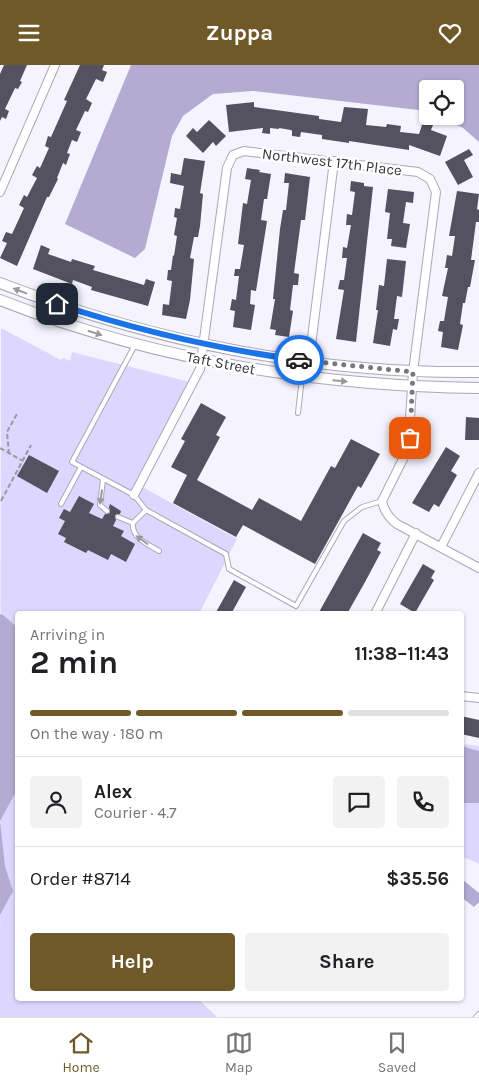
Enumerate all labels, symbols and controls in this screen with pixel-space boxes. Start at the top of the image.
icon: menu [15,19,43,47]
icon: heart [436,19,464,47]
text: Zuppa [206,20,273,46]
map controls [419,80,464,125]
button: locate [419,80,464,125]
street label: Northwest 17th Place [261,144,403,180]
pin [36,283,78,325]
one-way arrow [12,287,27,295]
icon: home [43,290,71,318]
one-way arrow [88,330,103,338]
courier [274,335,324,385]
icon: car [285,346,313,374]
street label: Taft Street [185,347,257,379]
one-way arrow [333,377,349,385]
pin [389,417,431,459]
icon: bag [396,424,424,452]
one-way arrow [97,489,105,505]
one-way arrow [136,534,149,545]
text: Arriving in [30,625,105,644]
text: 11:38–11:43 [354,643,449,665]
text: 2 min [30,644,118,681]
text: On the way · 180 m [30,724,163,743]
button: person [30,776,82,828]
button: chat [333,776,385,828]
button: phone [397,776,449,828]
text: Alex [94,781,132,803]
text: Courier · 4.7 [94,803,177,822]
text: Order #8714 [30,868,131,890]
text: $35.56 [386,868,449,890]
button: Help [30,933,235,991]
button: Share [245,933,449,991]
tab: Home [63,1029,100,1076]
tab: Map [225,1029,253,1076]
tab: Saved [378,1029,417,1076]

